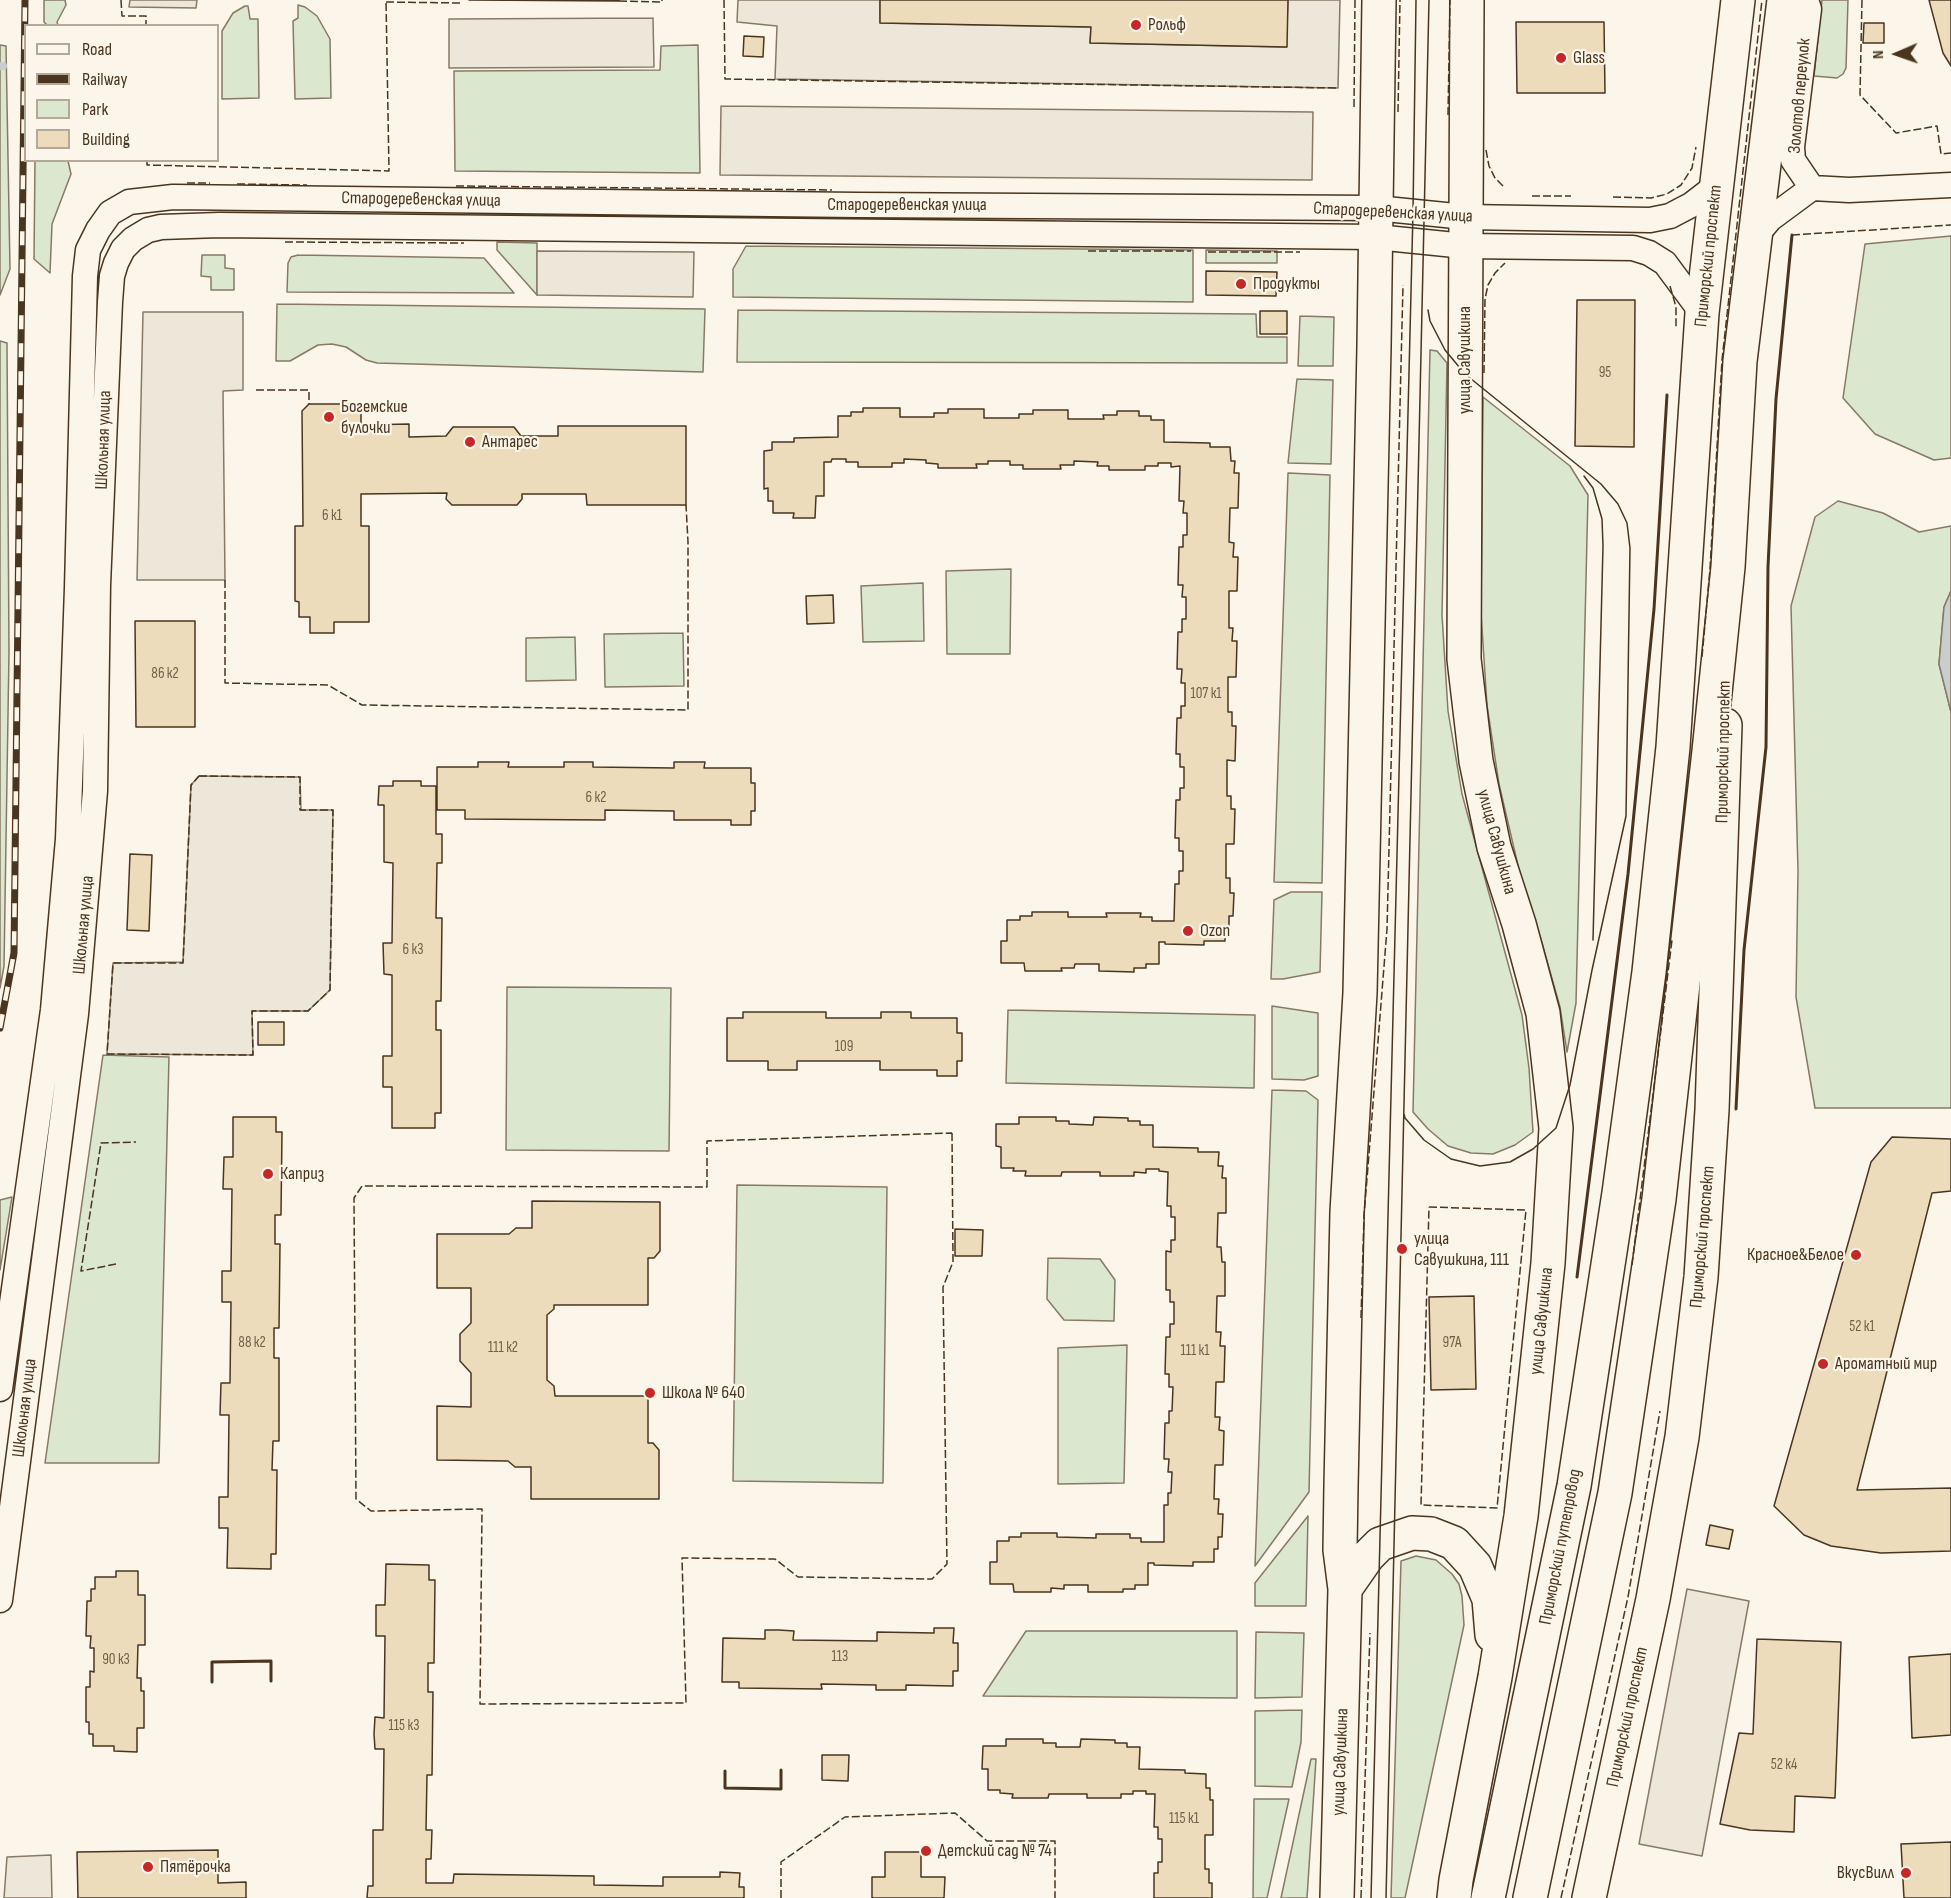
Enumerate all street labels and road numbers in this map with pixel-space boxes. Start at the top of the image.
street label: Золотов переулок [1784,37,1816,155]
street label: Приморский проспект [1691,184,1727,328]
street label: Стародеревенская улица [341,188,501,212]
street label: Стародеревенская улица [827,194,987,216]
street label: Стародеревенская улица [1313,198,1473,228]
street label: улица Савушкина [1454,306,1476,414]
street label: Школьная улица [91,390,117,490]
street label: Приморский проспект [1712,680,1736,824]
street label: улица Савушкина [1472,787,1520,897]
street label: Школьная улица [69,875,99,975]
street label: Приморский проспект [1686,1165,1720,1309]
street label: улица Савушкина [1526,1266,1558,1376]
street label: Школьная улица [8,1357,42,1459]
street label: Приморский путепровод [1535,1467,1587,1627]
street label: Приморский проспект [1603,1645,1653,1789]
street label: улица Савушкина [1328,1708,1354,1816]

